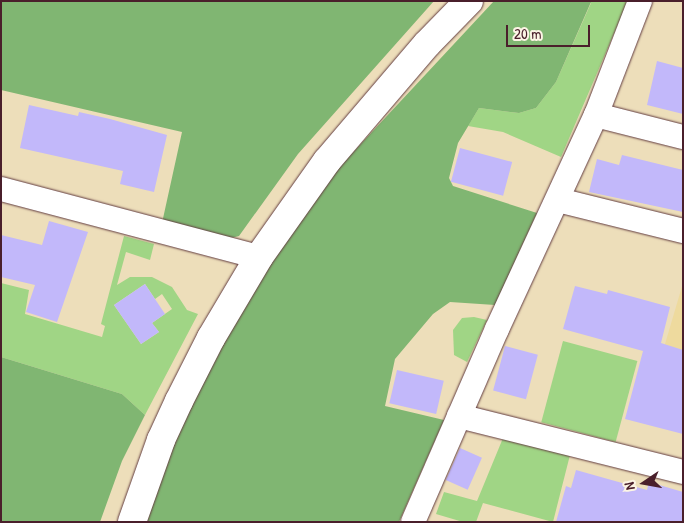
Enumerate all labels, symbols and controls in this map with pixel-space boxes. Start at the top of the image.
scale bar [509,15,593,47]
text: 20 m [514,23,541,44]
north arrow [619,458,669,508]
text: N [619,481,639,492]

